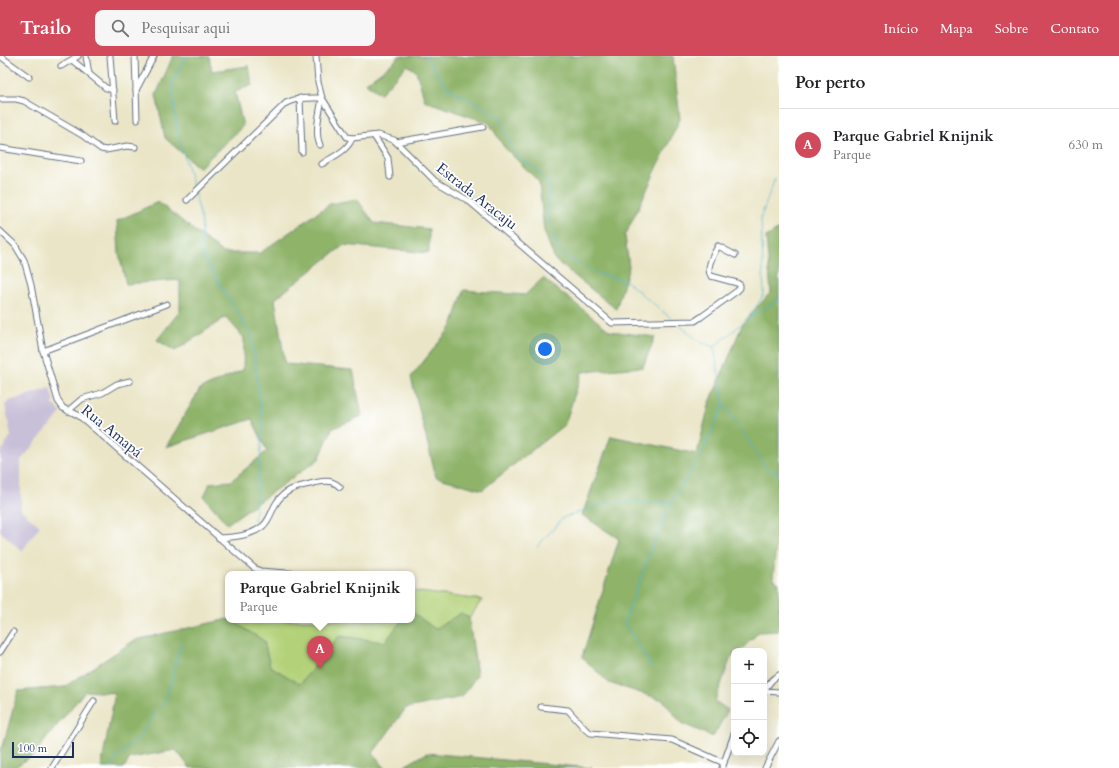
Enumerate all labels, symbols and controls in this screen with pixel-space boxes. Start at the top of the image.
search box [95,10,375,46]
text: Trailo [20,15,71,41]
icon: search [109,17,131,39]
text: Pesquisar aqui [141,18,230,38]
text: Início [883,19,918,38]
text: Mapa [940,19,973,38]
text: Sobre [995,19,1028,38]
text: Contato [1050,19,1099,38]
text: Por perto [795,71,865,94]
text: Parque Gabriel Knijnik [833,126,994,146]
text: A [803,136,813,154]
text: 630 m [1069,136,1103,154]
text: Parque [833,146,871,164]
street label: Estrada Aracaju [432,158,522,234]
your location [535,339,555,359]
street label: Rua Amapá [77,400,147,462]
popup [225,571,415,623]
text: Parque Gabriel Knijnik [240,578,400,598]
text: Parque [240,598,278,616]
pin: A [307,636,333,669]
map controls [731,648,767,756]
button: + [731,648,767,684]
button: − [731,684,767,720]
button: locate [731,720,767,756]
scale bar [12,740,74,759]
text: 100 m [18,741,47,756]

